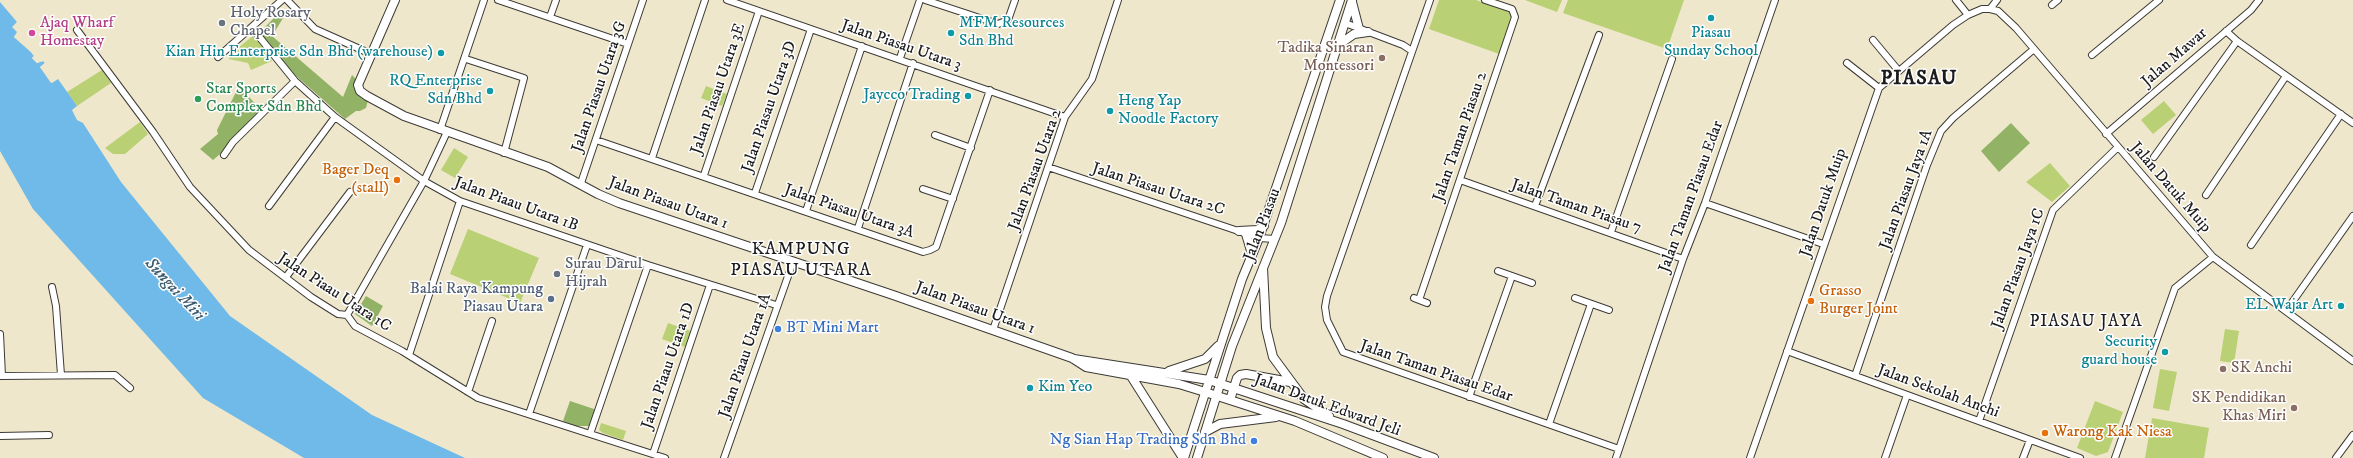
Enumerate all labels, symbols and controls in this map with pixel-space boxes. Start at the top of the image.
place label: Holy Rosary Chapel [230,4,311,42]
marker: Piasau Sunday School [1706,13,1716,23]
place label: Ajaq Wharf Homestay [40,14,114,52]
place label: MFM Resources Sdn Bhd [959,14,1064,52]
street label: Jalan Piasau Utara 3 [838,16,964,76]
marker: Holy Rosary Chapel [217,18,227,28]
street label: Jalan Piasau Utara 3G [569,19,631,155]
street label: Jalan Piasau Utara 3E [688,21,750,157]
place label: Piasau Sunday School [1664,24,1758,62]
street label: Jalan Mawar [2138,24,2212,92]
marker: Ajaq Wharf Homestay [27,28,37,38]
marker: MFM Resources Sdn Bhd [946,28,956,38]
street label: Jalan Piasau Utara 3D [738,39,802,175]
place label: Tadika Sinaran Montessori [1277,39,1374,77]
place label: Kian Hin Enterprise Sdn Bhd (warehouse) [165,43,433,63]
marker: Kian Hin Enterprise Sdn Bhd (warehouse) [436,48,446,58]
marker: Tadika Sinaran Montessori [1377,53,1387,63]
district label: PIASAU [1881,68,1957,92]
street label: Jalan Taman Piasau 2 [1430,70,1492,204]
place label: RQ Enterprise Sdn Bhd [389,72,482,110]
place label: Star Sports Complex Sdn Bhd [206,80,322,118]
marker: RQ Enterprise Sdn Bhd [485,86,495,96]
place label: Jaycco Trading [863,86,960,106]
marker: Jaycco Trading [963,91,973,101]
place label: Heng Yap Noodle Factory [1118,92,1219,130]
marker: Star Sports Complex Sdn Bhd [193,94,203,104]
marker: Heng Yap Noodle Factory [1105,106,1115,116]
street label: Jalan Piasau Utara 2 [1005,107,1067,233]
street label: Jalan Taman Piasau Edar [1656,119,1728,275]
street label: Jalan Piasau Jaya 1A [1876,127,1938,253]
street label: Jalan Datuk Muip [2126,139,2214,237]
street label: Jalan Datuk Muip [1796,146,1852,260]
street label: Jalan Piasau Utara 2C [1089,159,1227,221]
place label: Bager Deq (stall) [322,161,389,199]
street label: Jalan Piasau Utara 1 [606,173,730,235]
street label: Jalan Piaau Utara 1B [451,174,581,236]
marker: Bager Deq (stall) [392,175,402,185]
street label: Jalan Taman Piasau 7 [1508,176,1644,238]
street label: Jalan Piasau Utara 3A [782,181,916,243]
street label: Jalan Piasau [1240,186,1286,264]
street label: Jalan Piasau Jaya 1C [1988,206,2050,332]
district label: KAMPUNG PIASAU UTARA [730,239,872,282]
street label: Jalan Piaau Utara 1C [274,249,394,337]
water label: Sungai Miri [140,254,208,326]
place label: Surau Darul Hijrah [565,255,642,293]
marker: Surau Darul Hijrah [552,269,562,279]
street label: Jalan Piasau Utara 1 [913,278,1037,340]
place label: Balai Raya Kampung Piasau Utara [410,280,543,318]
place label: Grasso Burger Joint [1819,282,1898,320]
street label: Jalan Piaau Utara 1A [716,291,776,421]
marker: Balai Raya Kampung Piasau Utara [546,294,556,304]
marker: Grasso Burger Joint [1806,296,1816,306]
place label: EL Wajar Art [2245,296,2333,316]
street label: Jalan Piaau Utara 1D [638,300,700,432]
marker: EL Wajar Art [2336,301,2346,311]
district label: PIASAU JAYA [2029,312,2143,332]
place label: BT Mini Mart [786,319,879,339]
marker: BT Mini Mart [773,324,783,334]
place label: Security guard house [2082,333,2157,371]
street label: Jalan Taman Piasau Edar [1357,337,1515,407]
marker: Security guard house [2160,347,2170,357]
place label: SK Anchi [2231,359,2292,379]
street label: Jalan Sekolah Anchi [1875,361,2001,423]
marker: SK Anchi [2218,364,2228,374]
street label: Jalan Datuk Edward Jeli [1251,371,1403,441]
place label: Kim Yeo [1038,378,1092,398]
marker: Kim Yeo [1025,383,1035,393]
place label: SK Pendidikan Khas Miri [2192,389,2286,427]
marker: SK Pendidikan Khas Miri [2289,403,2299,413]
place label: Warong Kak Niesa [2053,423,2172,443]
marker: Warong Kak Niesa [2040,428,2050,438]
place label: Ng Sian Hap Trading Sdn Bhd [1050,431,1246,451]
marker: Ng Sian Hap Trading Sdn Bhd [1249,436,1259,446]

